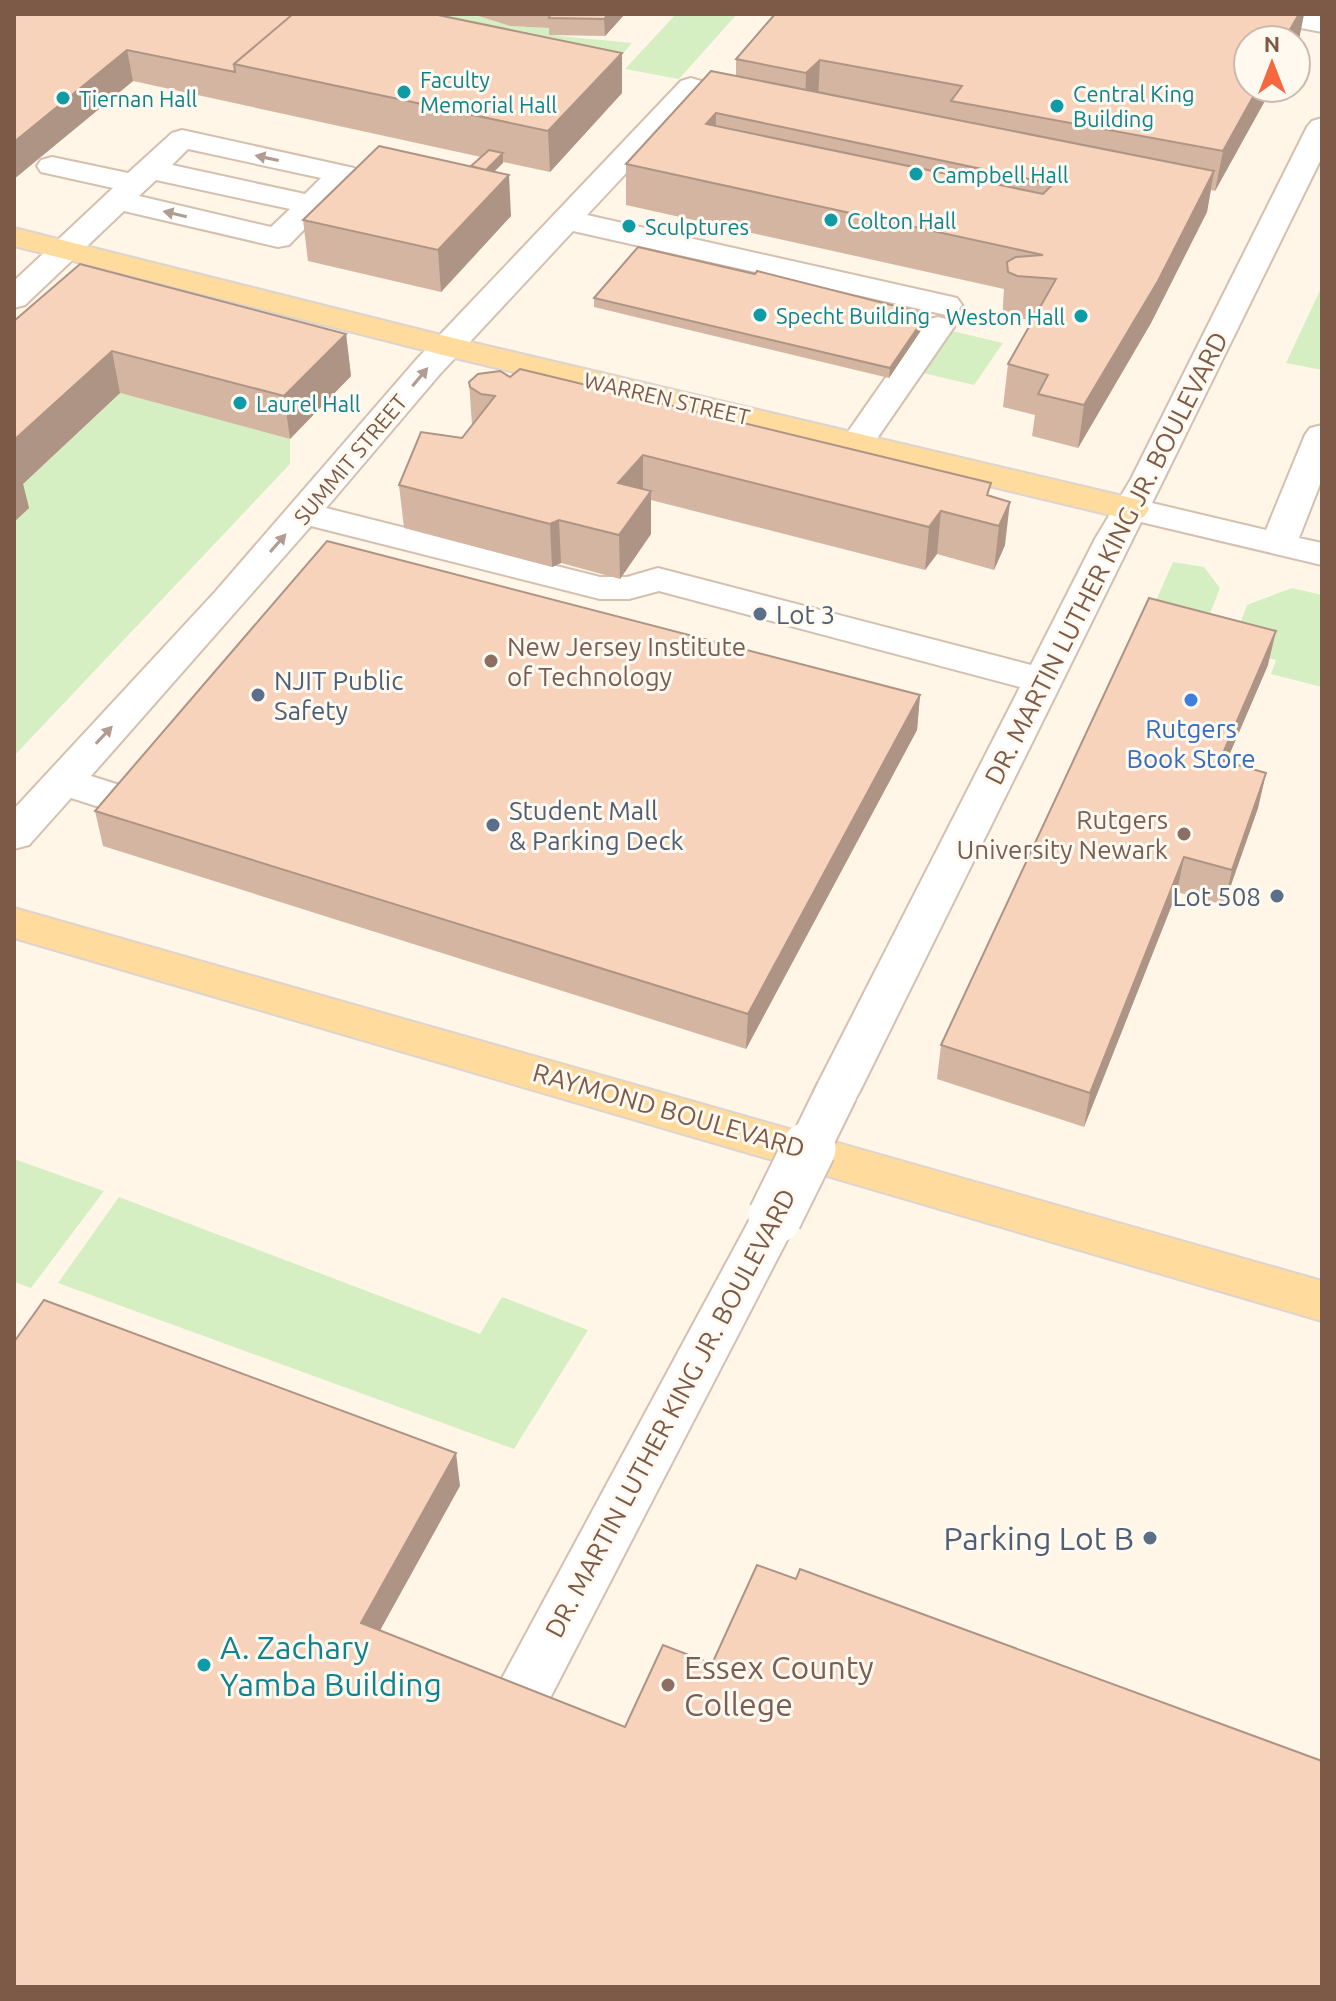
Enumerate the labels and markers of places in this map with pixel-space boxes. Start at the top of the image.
place label: Faculty Memorial Hall [420,67,557,117]
place label: Central King Building [1073,81,1195,131]
marker: Faculty Memorial Hall [395,83,413,101]
place label: Tiernan Hall [79,86,197,111]
marker: Tiernan Hall [54,89,72,107]
marker: Central King Building [1048,97,1066,115]
place label: Campbell Hall [932,162,1069,187]
marker: Campbell Hall [907,165,925,183]
place label: Colton Hall [847,208,957,233]
marker: Colton Hall [822,211,840,229]
place label: Sculptures [645,214,749,239]
marker: Sculptures [620,217,638,235]
place label: Specht Building [776,303,930,328]
place label: Weston Hall [946,304,1065,329]
marker: Specht Building [751,306,769,324]
marker: Weston Hall [1072,307,1090,325]
place label: Laurel Hall [256,391,361,416]
marker: Laurel Hall [231,394,249,412]
place label: Lot 3 [776,600,835,629]
marker: Lot 3 [751,605,769,623]
place label: New Jersey Institute of Technology [507,632,746,691]
marker: New Jersey Institute of Technology [482,652,500,670]
place label: NJIT Public Safety [274,666,403,725]
marker: NJIT Public Safety [249,686,267,704]
marker: Rutgers Book Store [1182,691,1200,709]
place label: Rutgers Book Store [1126,714,1256,773]
place label: Student Mall & Parking Deck [509,796,684,855]
place label: Rutgers University Newark [957,805,1168,864]
marker: Student Mall & Parking Deck [484,816,502,834]
marker: Rutgers University Newark [1175,825,1193,843]
place label: Lot 508 [1172,882,1261,911]
marker: Lot 508 [1268,887,1286,905]
place label: Parking Lot B [943,1520,1134,1556]
marker: Parking Lot B [1141,1529,1159,1547]
place label: A. Zachary Yamba Building [220,1629,442,1702]
place label: Essex County College [684,1649,874,1722]
marker: A. Zachary Yamba Building [195,1656,213,1674]
marker: Essex County College [659,1676,677,1694]

